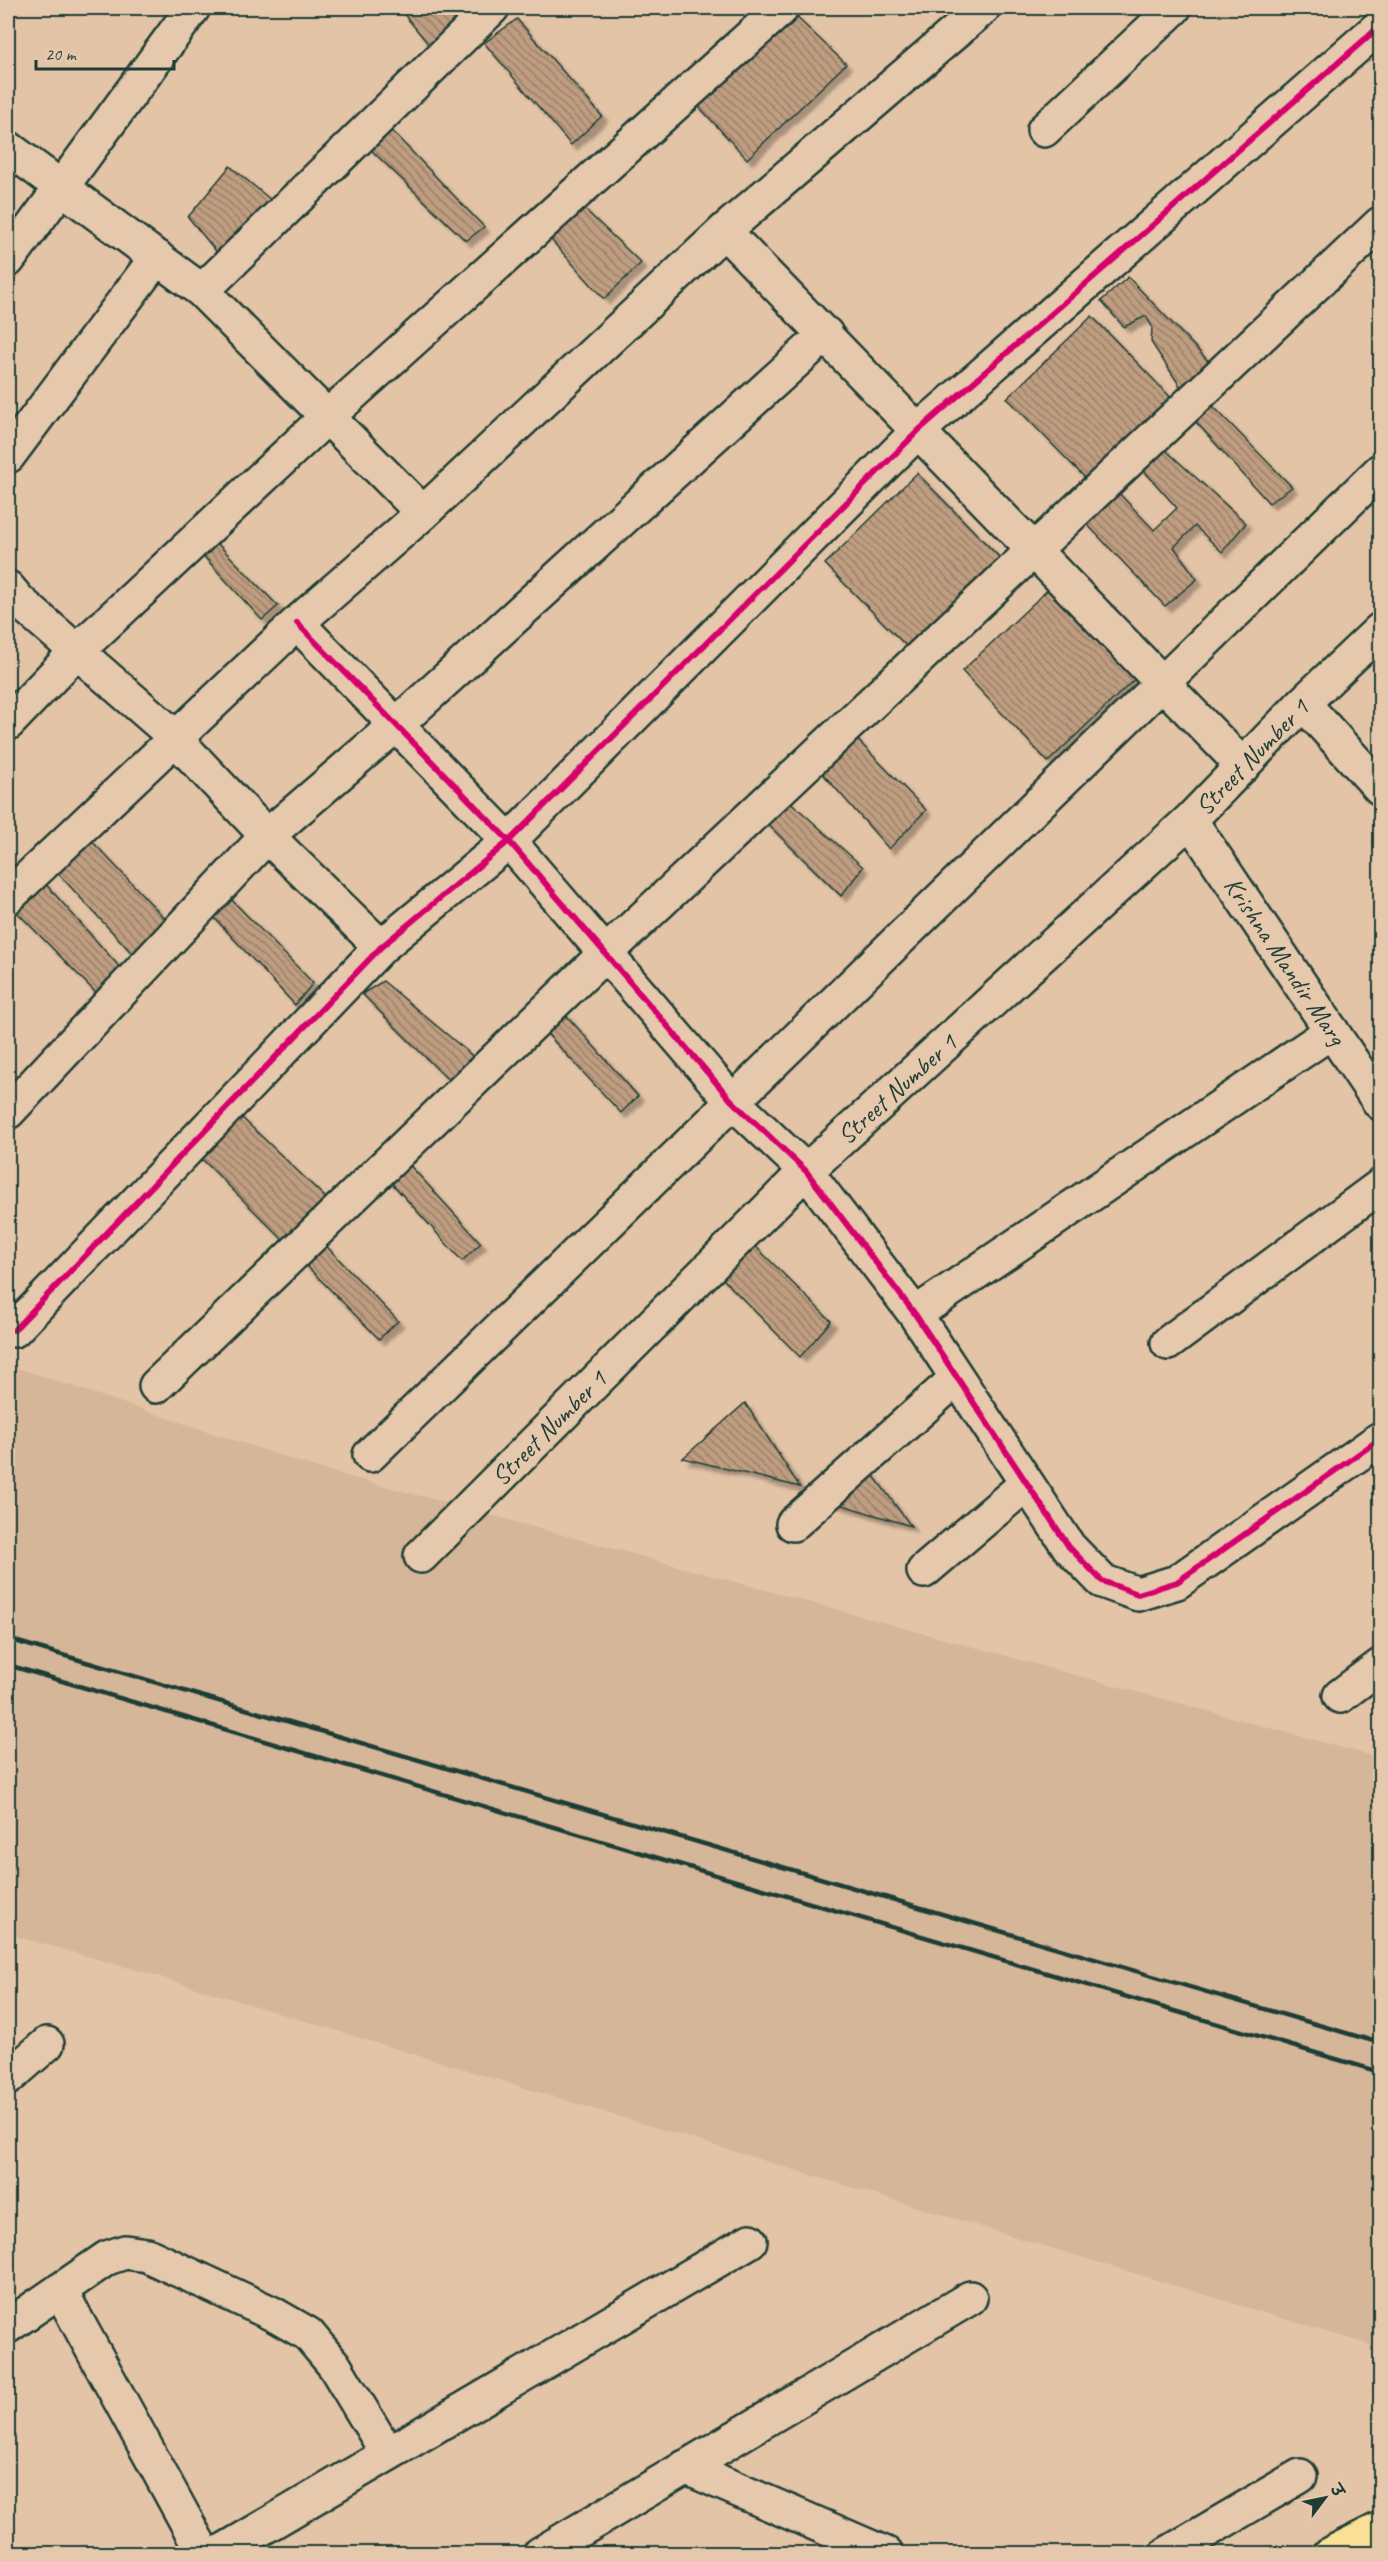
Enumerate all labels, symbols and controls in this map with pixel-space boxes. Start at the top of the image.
scale bar [36,33,174,71]
text: 20 m [45,43,78,65]
street label: Street Number 1 [1188,691,1317,822]
street label: Krishna Mandir Marg [1217,871,1354,1053]
street label: Street Number 1 [830,1026,965,1151]
street label: Street Number 1 [484,1362,615,1493]
north arrow [1295,2468,1355,2528]
text: उ [1325,2479,1349,2502]

